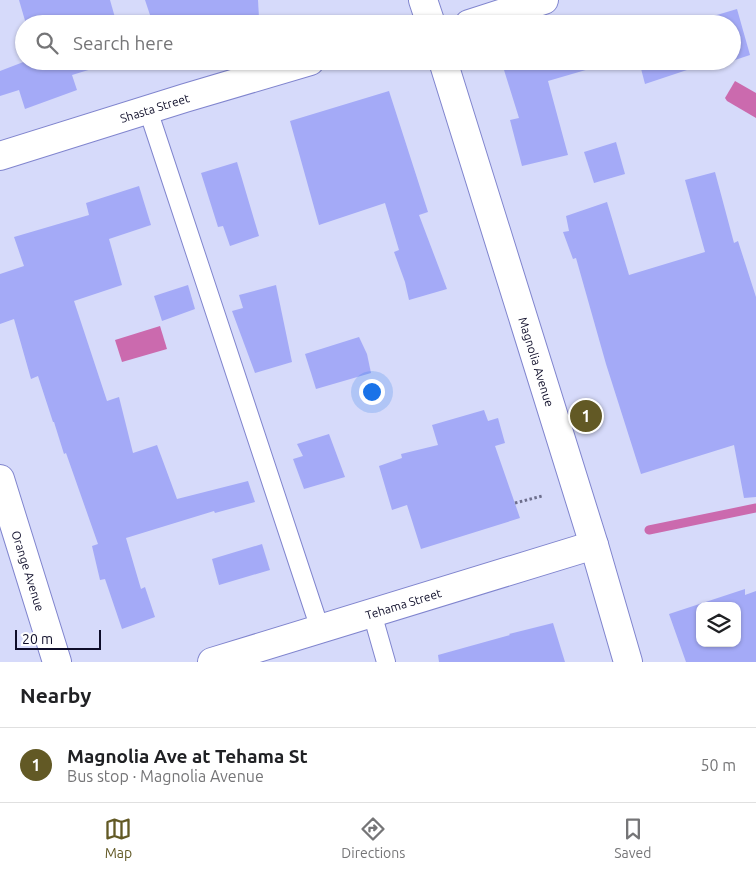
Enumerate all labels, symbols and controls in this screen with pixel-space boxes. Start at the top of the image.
search box [15,15,741,70]
icon: search [33,29,61,57]
text: Search here [73,32,173,54]
street label: Shasta Street [118,91,191,124]
street label: Magnolia Avenue [517,315,557,408]
your location [359,379,385,405]
pin: 1 [570,397,602,435]
street label: Orange Avenue [10,529,47,613]
street label: Tehama Street [364,586,443,621]
map controls [696,602,741,647]
button: layers [696,602,741,647]
scale bar [15,627,101,650]
text: 20 m [22,631,53,647]
text: Nearby [20,683,91,707]
text: Magnolia Ave at Tehama St [67,745,308,767]
text: 1 [31,756,41,774]
text: 50 m [700,756,736,774]
text: Bus stop · Magnolia Avenue [67,767,264,785]
tab: Map [104,815,132,861]
tab: Directions [341,815,405,861]
tab: Saved [614,815,652,861]

